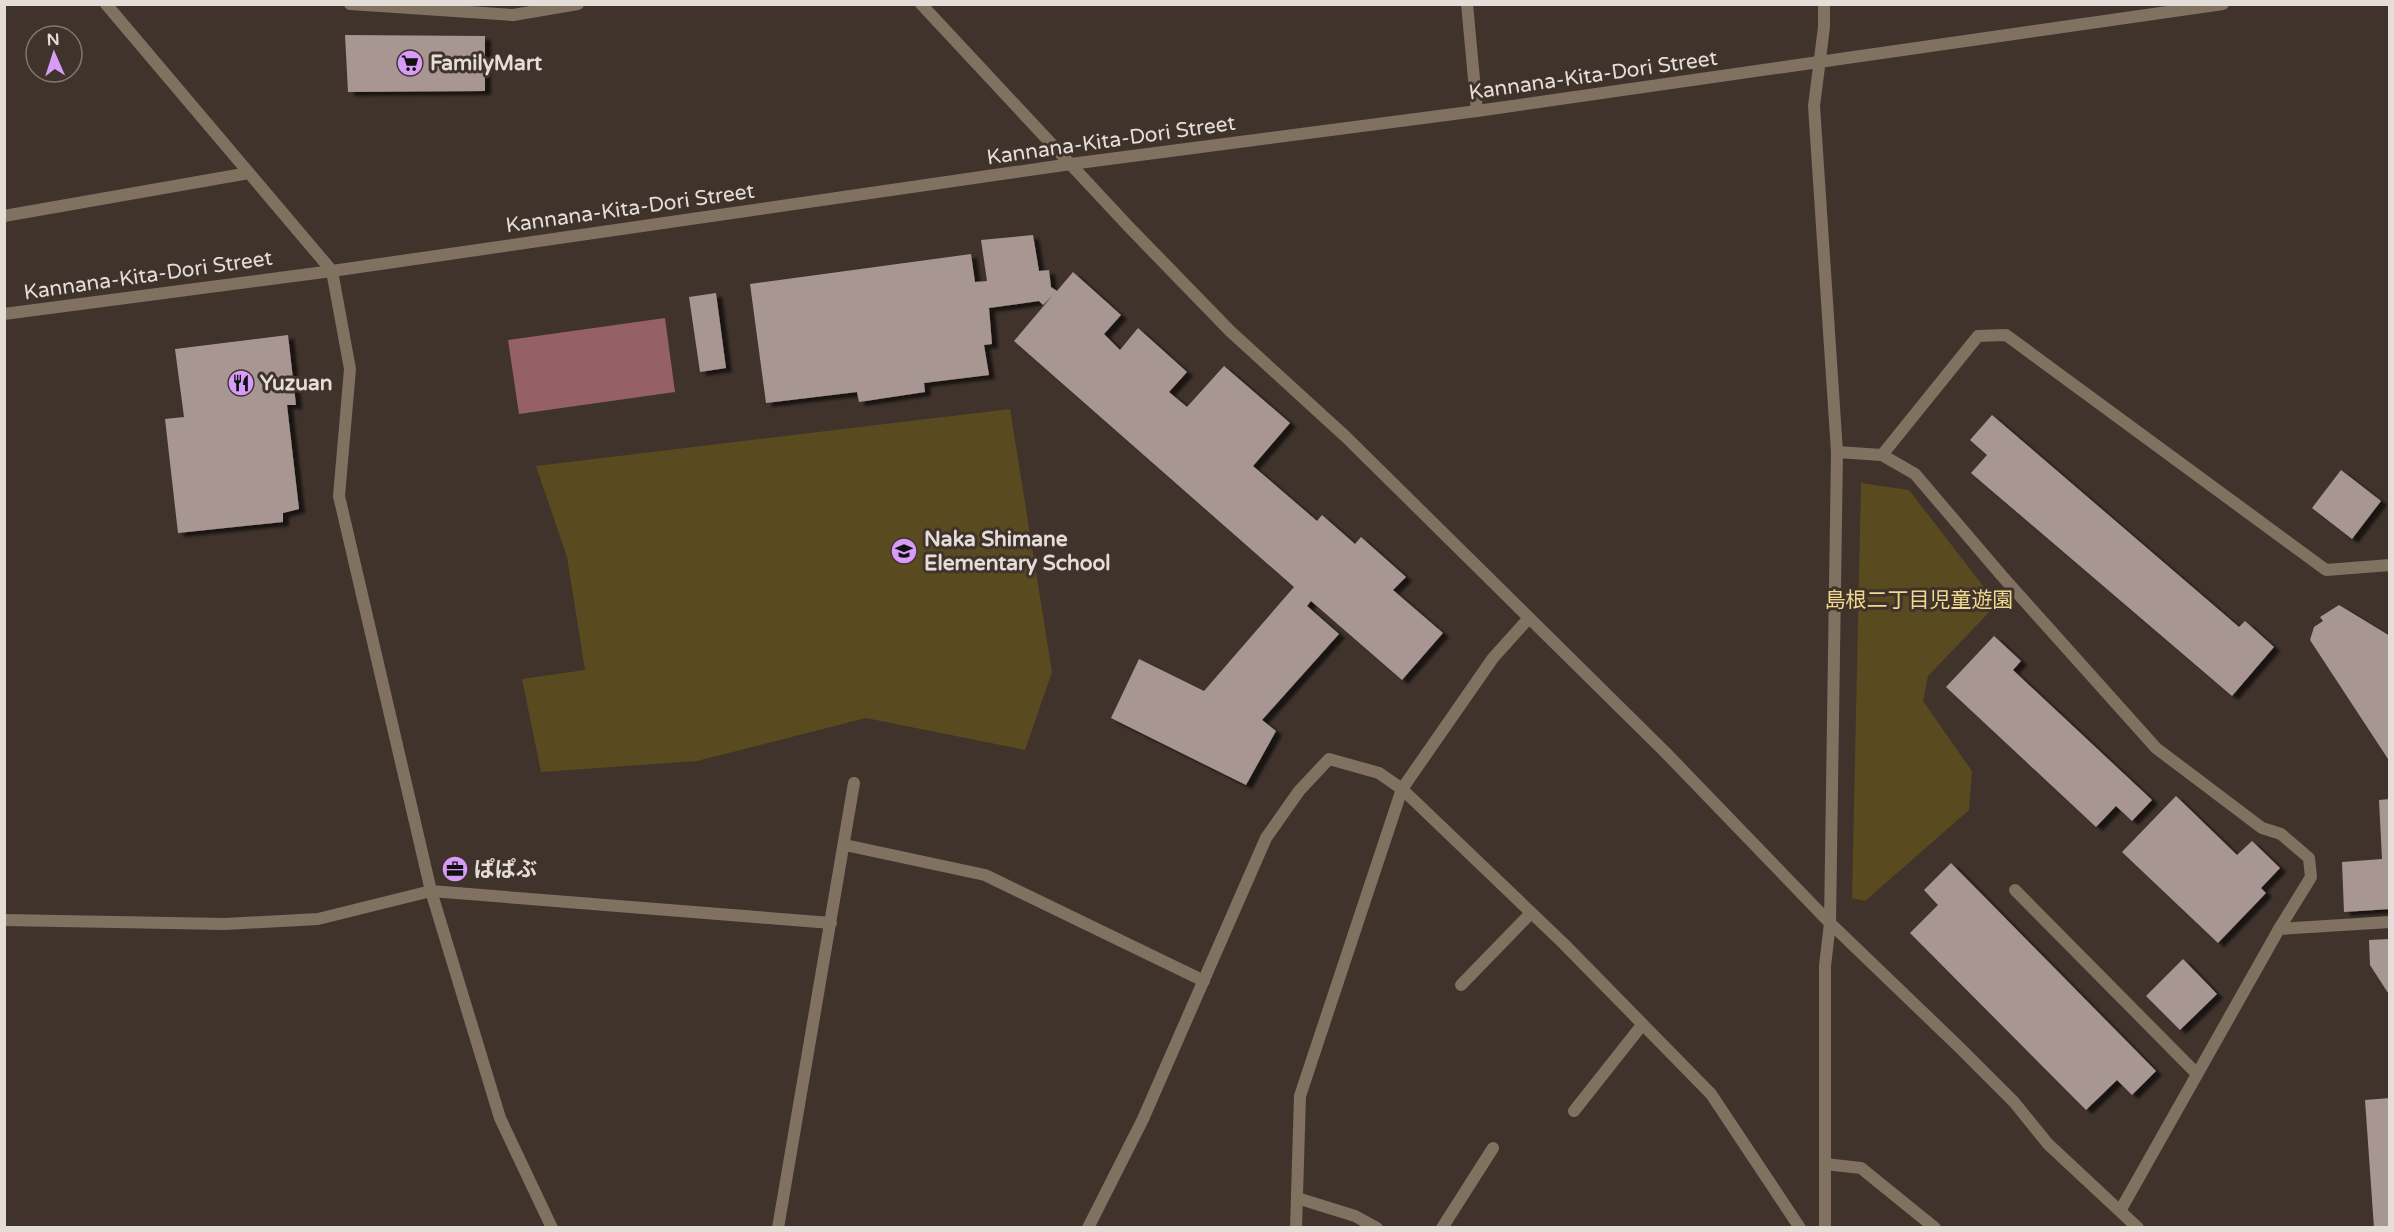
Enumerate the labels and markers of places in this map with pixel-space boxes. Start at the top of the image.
supermarket icon: FamilyMart [395,48,425,78]
place label: FamilyMart [430,51,542,76]
restaurant icon: Yuzuan [226,368,256,398]
place label: Yuzuan [260,371,333,396]
place label: Naka Shimane Elementary School [924,527,1111,576]
school or university icon: Naka Shimane Elementary School [889,536,919,566]
office icon: ぱぱぶ [440,854,470,884]
place label: ぱぱぶ [474,857,537,882]

